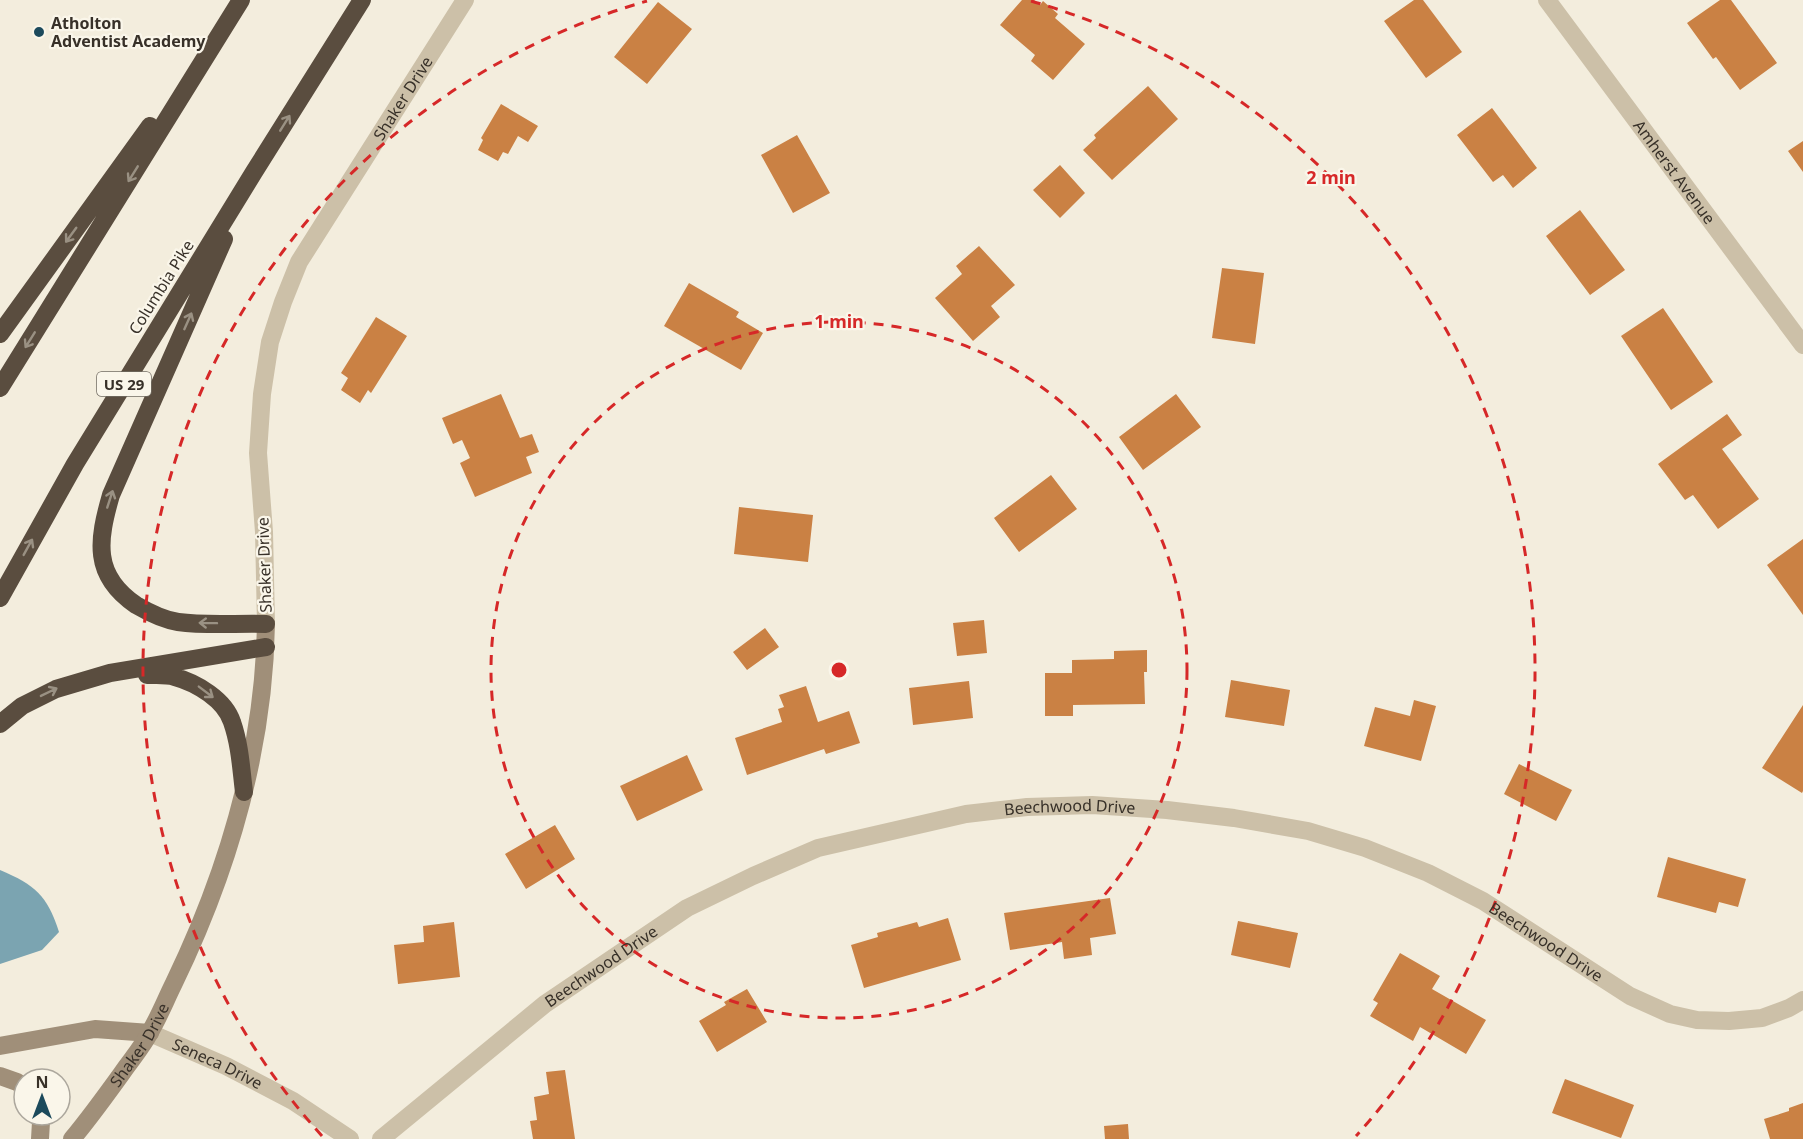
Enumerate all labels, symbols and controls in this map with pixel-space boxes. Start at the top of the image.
place label: Atholton Adventist Academy [51,12,206,52]
marker: Atholton Adventist Academy [32,25,46,39]
street label: Shaker Drive [368,52,438,145]
one-way arrow [279,115,291,132]
street label: Amherst Avenue [1629,115,1720,228]
text: 2 min [1306,165,1356,189]
one-way arrow [126,166,139,183]
one-way arrow [65,227,77,243]
street label: Columbia Pike [123,236,199,338]
text: 1 min [814,309,864,333]
one-way arrow [183,312,194,330]
one-way arrow [23,331,35,348]
road number: US 29 [97,372,151,396]
one-way arrow [105,490,116,509]
street label: Shaker Drive [251,517,277,613]
one-way arrow [23,539,35,556]
one-way arrow [198,617,218,629]
centre of rings [829,660,849,680]
one-way arrow [40,686,58,698]
one-way arrow [198,686,214,699]
street label: Beechwood Drive [1003,794,1136,821]
street label: Beechwood Drive [1485,897,1607,987]
street label: Beechwood Drive [540,920,662,1012]
street label: Shaker Drive [104,999,174,1091]
street label: Seneca Drive [169,1033,266,1094]
north arrow [12,1067,72,1127]
text: N [35,1071,49,1093]

